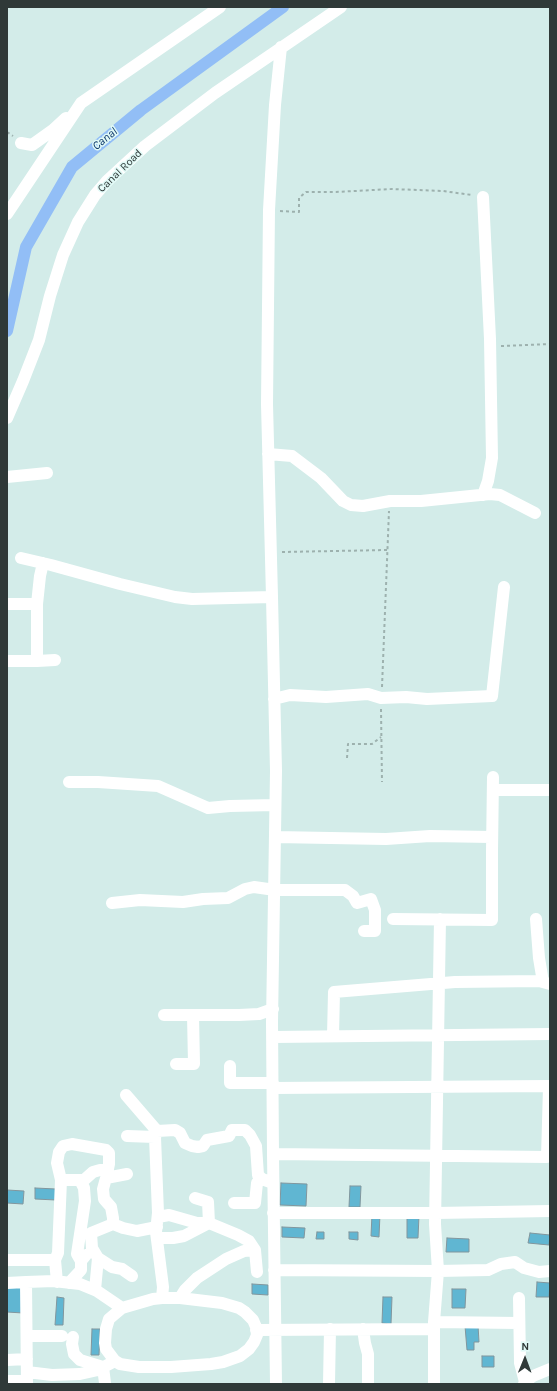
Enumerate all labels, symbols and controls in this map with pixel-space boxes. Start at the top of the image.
water label: Canal [89,125,121,153]
street label: Canal Road [95,147,145,195]
north arrow [505,1339,545,1379]
text: N [521,1340,529,1353]

